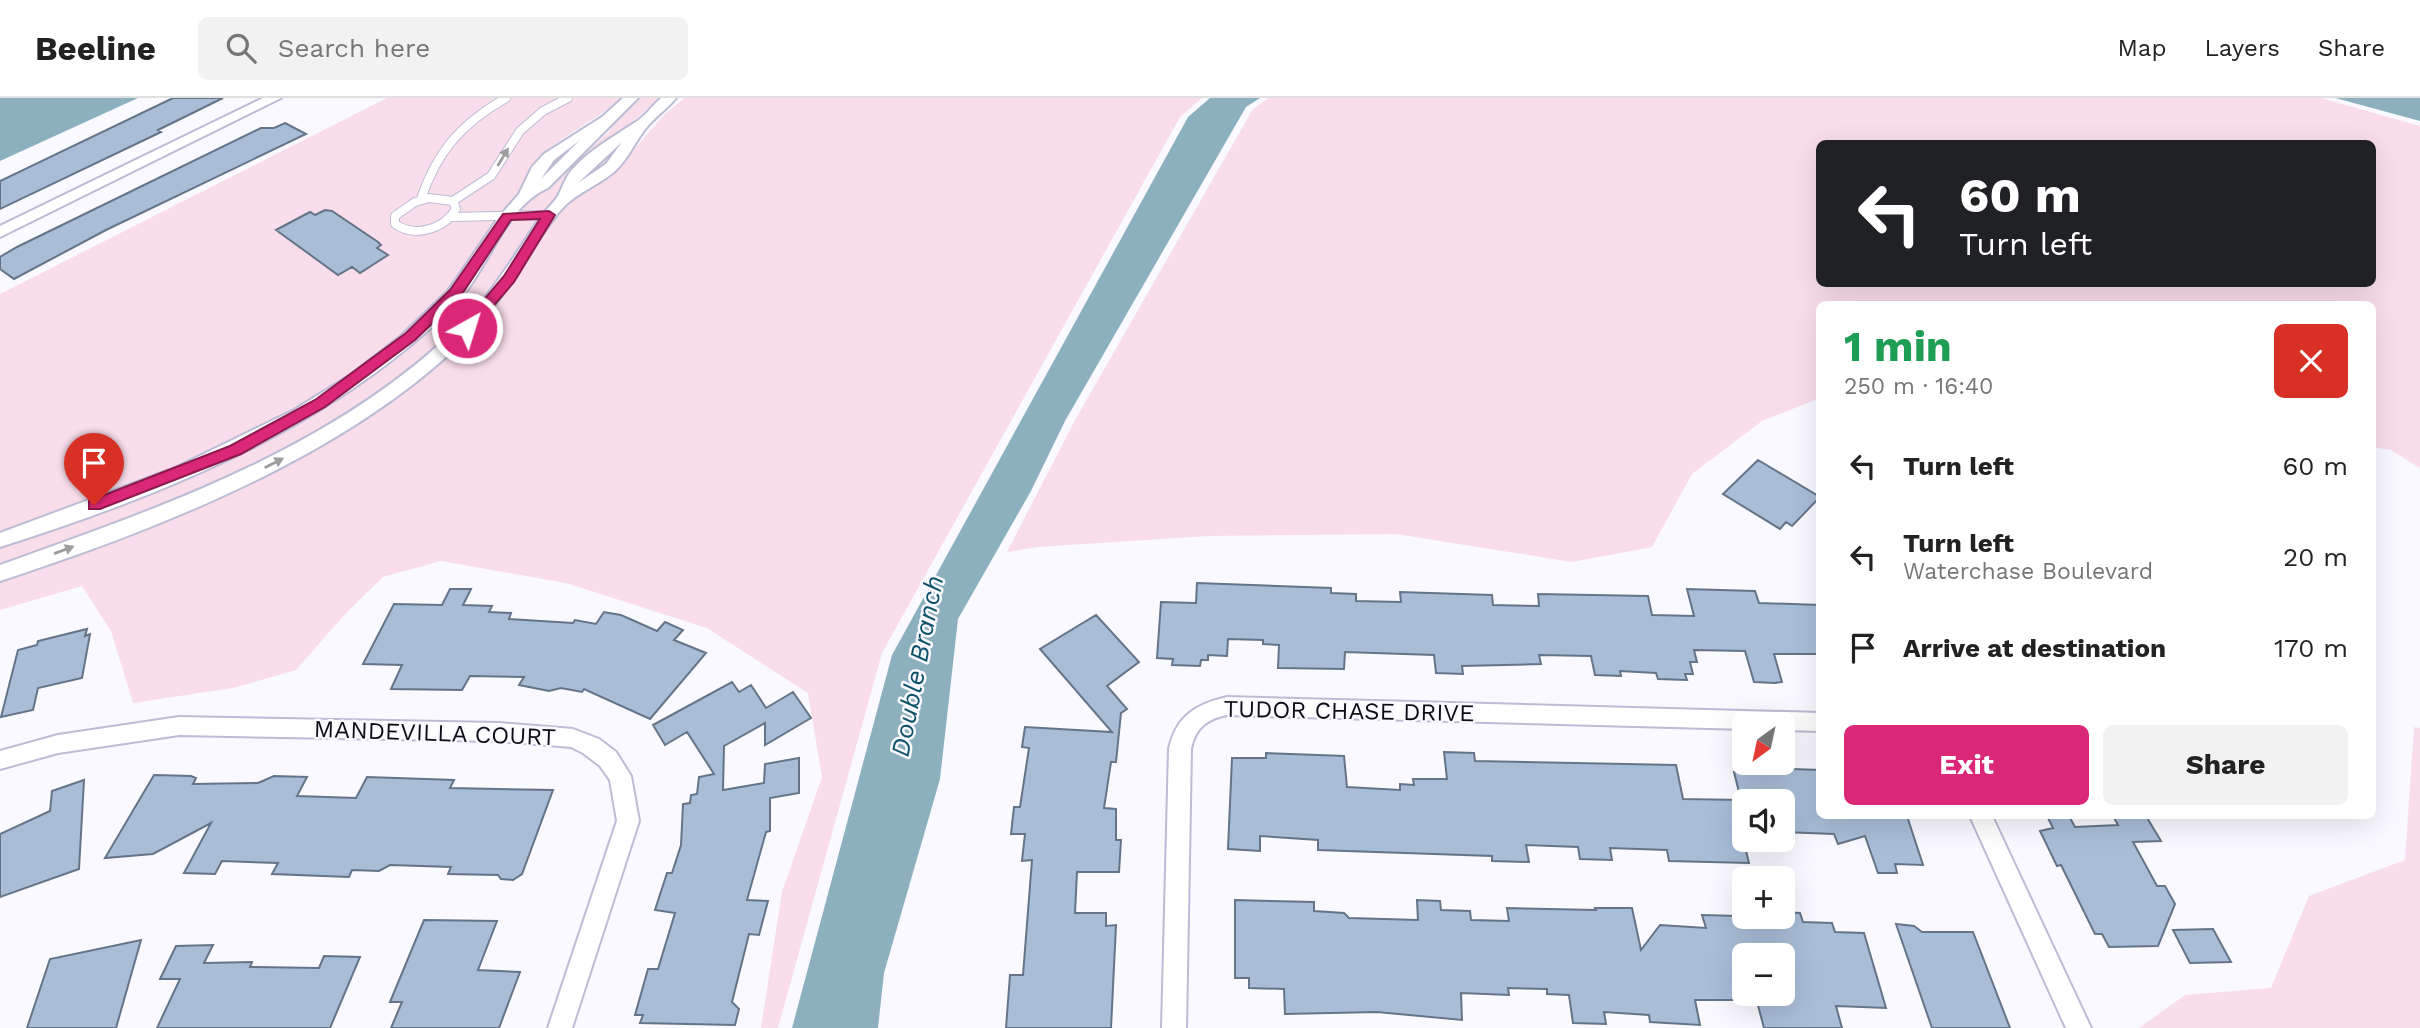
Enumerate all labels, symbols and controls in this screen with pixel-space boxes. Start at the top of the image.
search box [198,17,688,80]
text: Beeline [35,29,156,68]
icon: search [222,29,260,67]
text: Search here [278,33,430,63]
text: Map [2118,34,2166,62]
text: Layers [2204,34,2280,62]
text: Share [2318,34,2385,62]
one-way arrow [497,147,510,166]
text: 60 m [1959,166,2081,224]
icon: left [1844,168,1935,259]
text: Turn left [1959,225,2092,263]
position arrow [430,291,504,365]
text: 1 min [1844,322,1952,371]
button: close [2274,324,2348,398]
text: 250 m · 16:40 [1844,373,1993,400]
pin [64,433,124,505]
icon: arrive [75,444,113,482]
icon: left [1844,447,1882,485]
text: Turn left [1903,451,2014,481]
text: 60 m [2282,451,2348,481]
one-way arrow [264,458,284,469]
text: Turn left [1903,528,2014,558]
icon: left [1844,538,1882,576]
text: 20 m [2283,542,2348,572]
one-way arrow [54,544,75,555]
text: Waterchase Boulevard [1903,558,2153,585]
water label: Double Branch [885,573,949,759]
icon: arrive [1844,629,1882,667]
text: Arrive at destination [1903,633,2166,663]
text: 170 m [2274,633,2348,663]
street label: TUDOR CHASE DRIVE [1223,695,1475,727]
north arrow [1732,712,1796,775]
map controls [1732,712,1795,1006]
street label: MANDEVILLA COURT [313,715,557,751]
button: Exit [1844,725,2089,805]
button: Share [2103,725,2348,805]
button: sound [1732,789,1795,852]
button: + [1732,866,1795,929]
button: − [1732,943,1795,1006]

